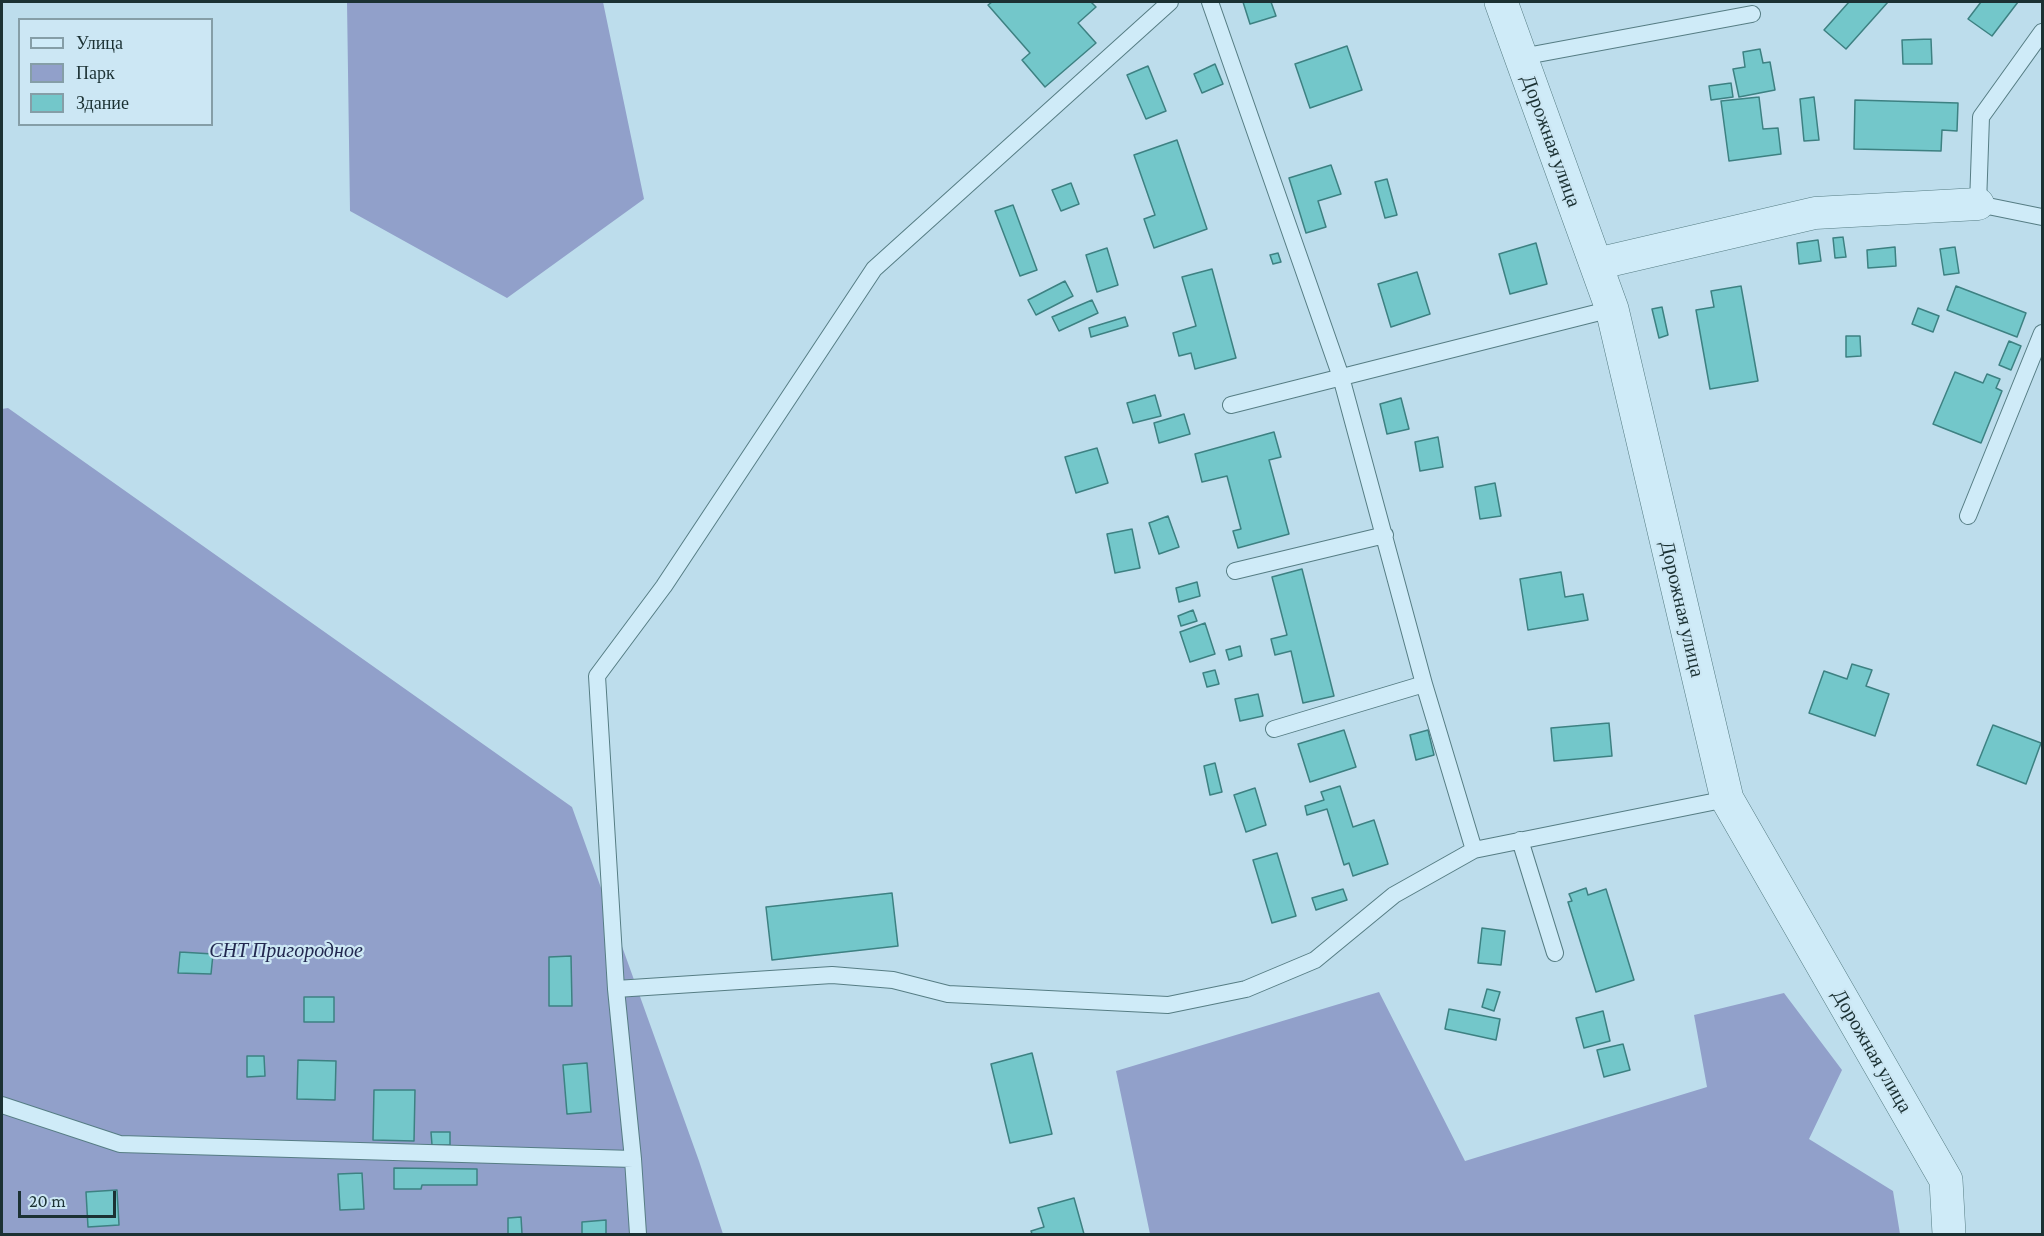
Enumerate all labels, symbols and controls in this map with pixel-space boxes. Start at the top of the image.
legend [18,18,213,126]
text: Улица [76,33,123,53]
text: Парк [76,63,115,83]
street label: Дорожная улица [1516,72,1586,210]
text: Здание [76,93,129,113]
street label: Дорожная улица [1655,539,1709,679]
park label: СНТ Пригородное [209,939,363,963]
street label: Дорожная улица [1827,985,1917,1117]
scale bar [21,1179,118,1217]
text: 20 m [29,1191,66,1211]

